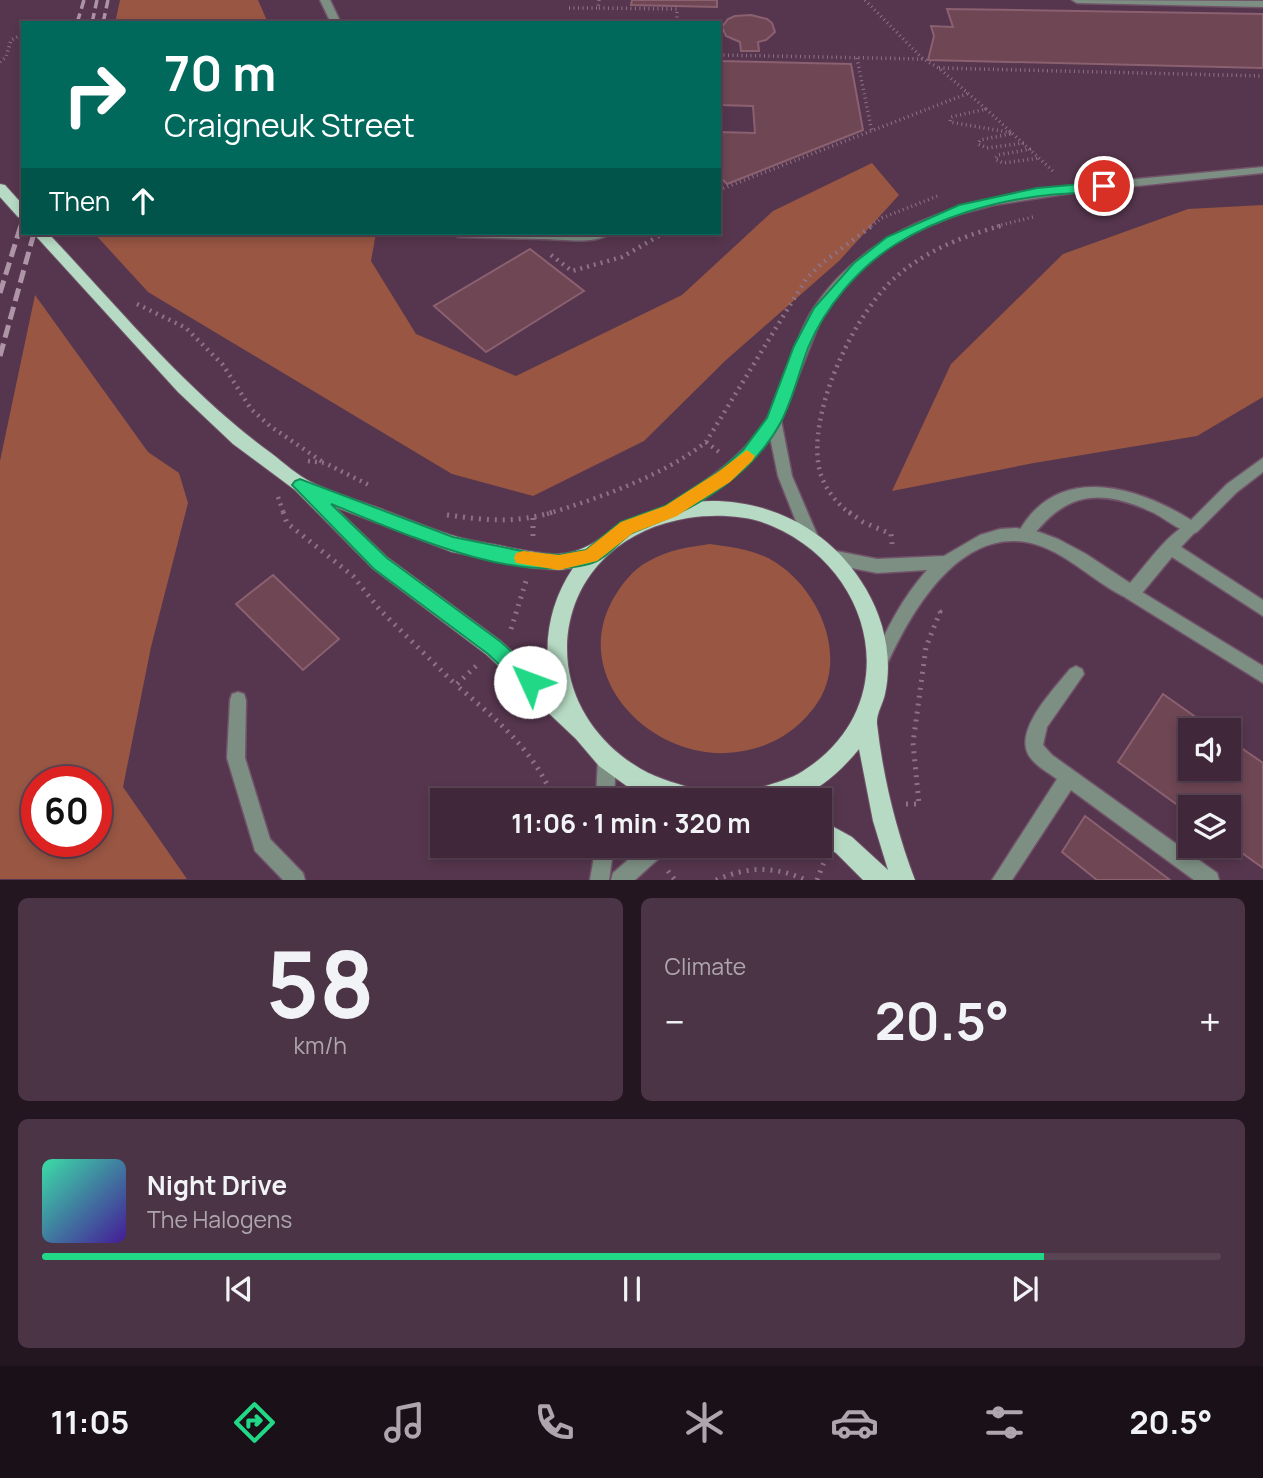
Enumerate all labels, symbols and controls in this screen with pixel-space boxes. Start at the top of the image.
text: 70 m [164,39,276,106]
icon: right [49,49,140,140]
text: Craigneuk Street [164,103,415,147]
pin [1074,156,1134,216]
icon: arrive [1085,167,1123,205]
icon: ahead [124,182,162,220]
text: Then [49,183,110,219]
position arrow [493,645,567,719]
map controls [1178,718,1241,858]
button: sound [1178,718,1241,781]
speed limit sign: 60 [21,766,112,857]
button: layers [1178,795,1241,858]
text: 11:06 · 1 min · 320 m [511,805,751,841]
text: 58 [266,921,375,1045]
text: Climate [665,950,746,982]
text: 20.5° [875,985,1009,1056]
text: − [665,995,685,1047]
text: + [1199,995,1221,1047]
text: km/h [294,1029,347,1061]
text: Night Drive [147,1167,287,1203]
text: The Halogens [147,1203,292,1235]
icon: previous [220,1270,258,1308]
icon: pause [613,1270,651,1308]
icon: next [1006,1270,1044,1308]
icon: directions [230,1398,279,1447]
icon: music [380,1398,429,1447]
icon: phone [530,1398,579,1447]
icon: climate [680,1398,729,1447]
icon: car [830,1398,879,1447]
icon: filters [980,1398,1029,1447]
text: 11:05 [50,1400,129,1444]
text: 20.5° [1129,1400,1212,1444]

